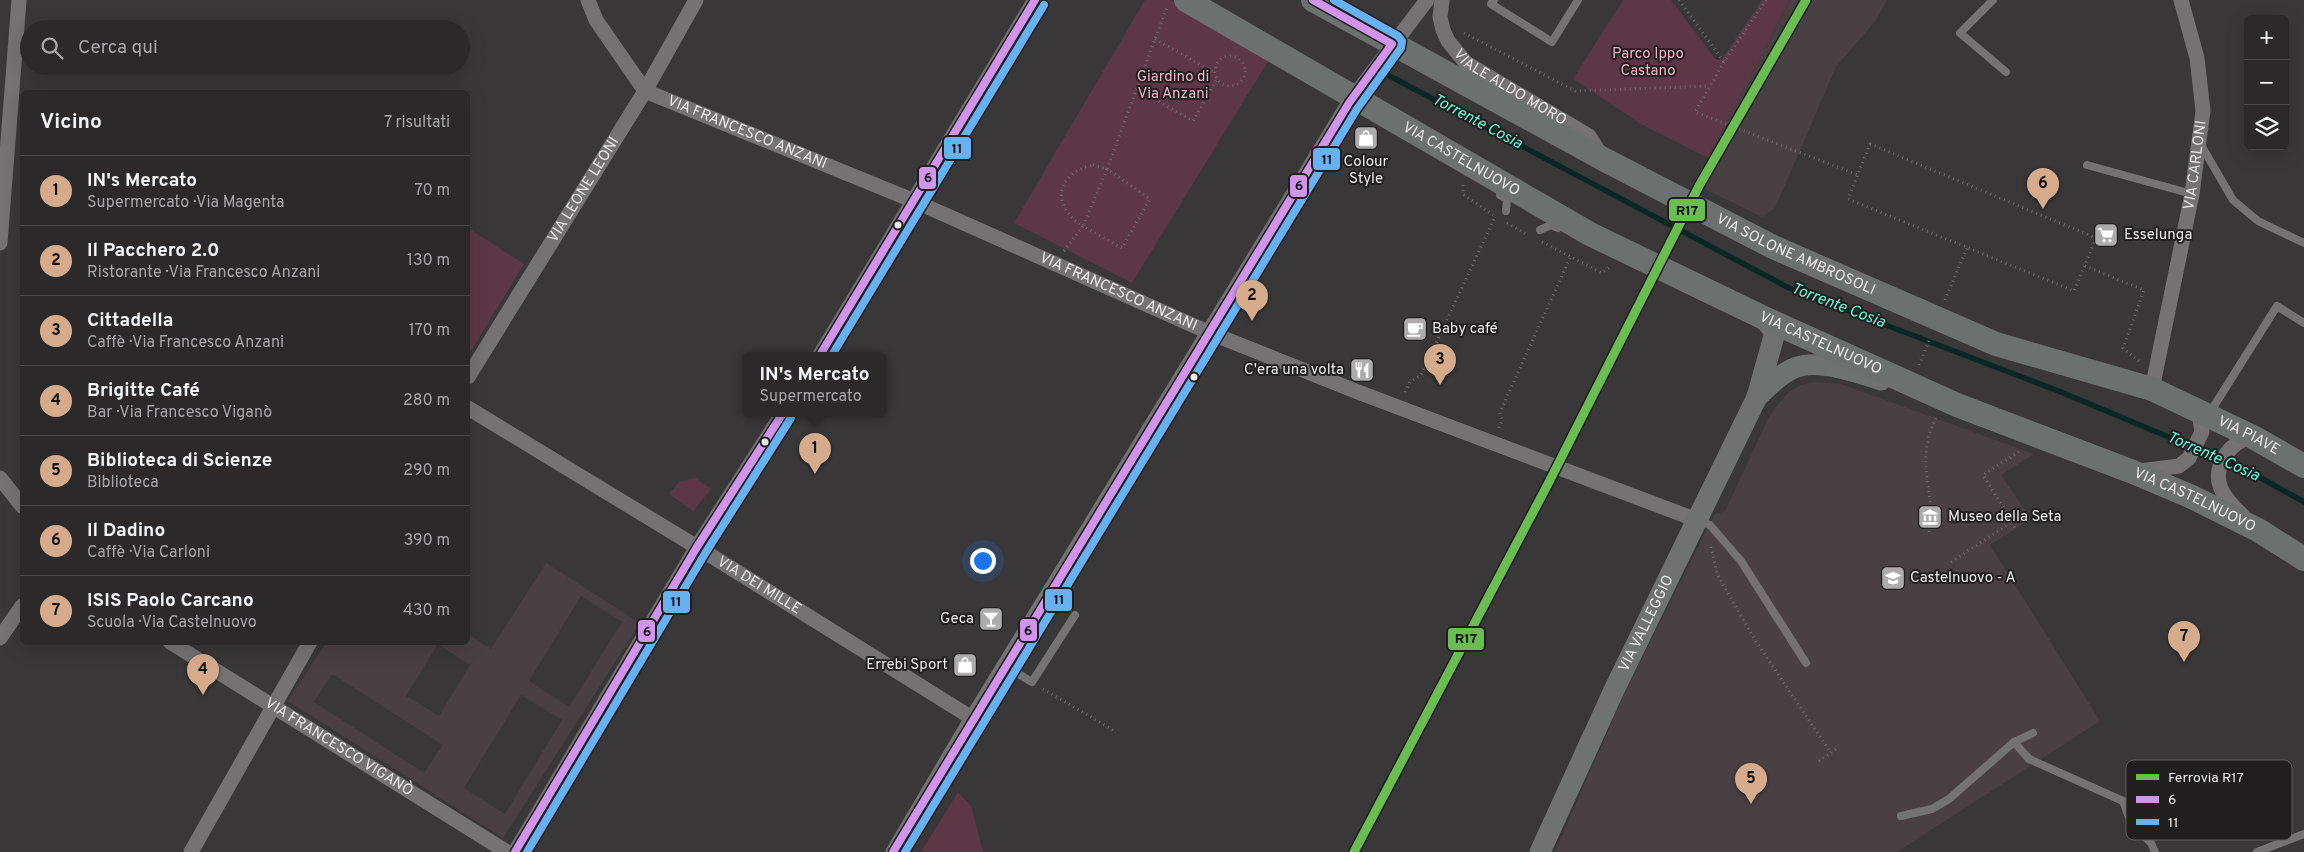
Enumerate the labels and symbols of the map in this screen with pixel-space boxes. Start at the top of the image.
street label: VIALE ALDO MORO [1449,45,1570,130]
park label: Parco Ippo Castano [1612,45,1684,81]
park label: Giardino di Via Anzani [1137,68,1209,104]
water label: Torrente Cosia [1428,90,1526,154]
street label: VIA FRANCESCO ANZANI [664,92,830,174]
street label: VIA CASTELNUOVO [1399,118,1523,201]
street label: VIA CARLONI [2179,119,2211,212]
shop icon: Colour Style [1353,125,1379,151]
street label: VIA LEONE LEONI [544,134,624,246]
line badge: 11 [943,136,972,160]
text: 11 [951,141,963,158]
line badge: 11 [1312,147,1341,171]
text: 11 [1321,152,1333,169]
place label: Colour Style [1344,153,1389,189]
line badge: 6 [918,166,937,190]
pin: 6 [2027,168,2059,209]
text: 6 [924,170,932,187]
line badge: 6 [1289,174,1308,198]
text: 6 [1295,178,1303,195]
line badge: R17 [1668,198,1706,222]
text: R17 [1676,203,1698,220]
street label: VIA SOLONE AMBROSOLI [1713,210,1878,300]
unlabelled marker [893,220,903,230]
supermarket icon: Esselunga [2093,222,2119,248]
place label: Esselunga [2124,226,2192,245]
street label: VIA FRANCESCO ANZANI [1036,249,1200,335]
water label: Torrente Cosia [1788,279,1889,333]
pin: 2 [1236,280,1268,321]
street label: VIA CASTELNUOVO [1756,308,1885,379]
cafe icon: Baby café [1402,316,1428,342]
place label: Baby café [1432,320,1498,339]
pin: 3 [1424,344,1456,385]
restaurant icon: C'era una volta [1349,357,1375,383]
place label: C'era una volta [1244,361,1344,380]
unlabelled marker [1189,372,1199,382]
street label: VIA PIAVE [2214,412,2283,460]
water label: Torrente Cosia [2164,428,2263,487]
pin: 1 [799,433,831,474]
unlabelled marker [760,437,770,447]
street label: VIA CASTELNUOVO [2131,464,2259,537]
museum icon: Museo della Seta [1917,504,1943,530]
place label: Museo della Seta [1948,508,2061,527]
your location [970,548,996,574]
street label: VIA DEI MILLE [713,552,805,619]
school or university icon: Castelnuovo - A [1880,565,1906,591]
place label: Castelnuovo - A [1910,569,2016,588]
street label: VIA VALLEGGIO [1615,572,1678,675]
line badge: 11 [1044,588,1073,612]
line badge: 11 [662,590,691,614]
text: 11 [1053,592,1065,609]
text: 11 [670,594,682,611]
bar icon: Geca [978,606,1004,632]
place label: Geca [940,610,974,629]
line badge: 6 [1019,618,1038,642]
line badge: 6 [637,619,656,643]
pin: 7 [2168,621,2200,662]
text: 6 [1024,623,1032,640]
text: 6 [643,624,651,641]
line badge: R17 [1447,627,1485,651]
text: R17 [1455,631,1477,648]
shop icon: Errebi Sport [952,652,978,678]
pin: 4 [187,654,219,695]
place label: Errebi Sport [866,656,948,675]
street label: VIA FRANCESCO VIGANÒ [261,694,418,801]
legend [2126,760,2292,840]
pin: 5 [1735,763,1767,804]
text: Ferrovia R17 [2168,770,2244,787]
text: 6 [2168,792,2176,809]
text: 11 [2168,815,2178,832]

